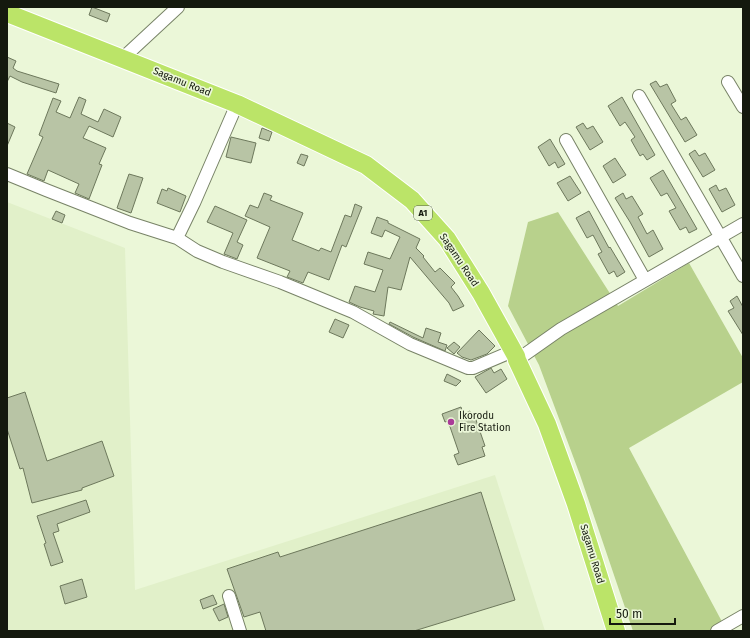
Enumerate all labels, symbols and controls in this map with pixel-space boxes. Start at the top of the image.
street label: Sagamu Road [151,65,213,99]
road number: A1 [414,206,432,220]
street label: Sagamu Road [437,231,481,289]
place label: Ikorodu Fire Station [459,410,511,434]
marker: Ikorodu Fire Station [446,417,456,427]
street label: Sagamu Road [577,523,607,585]
scale bar [610,600,675,626]
text: 50 m [616,607,642,621]

